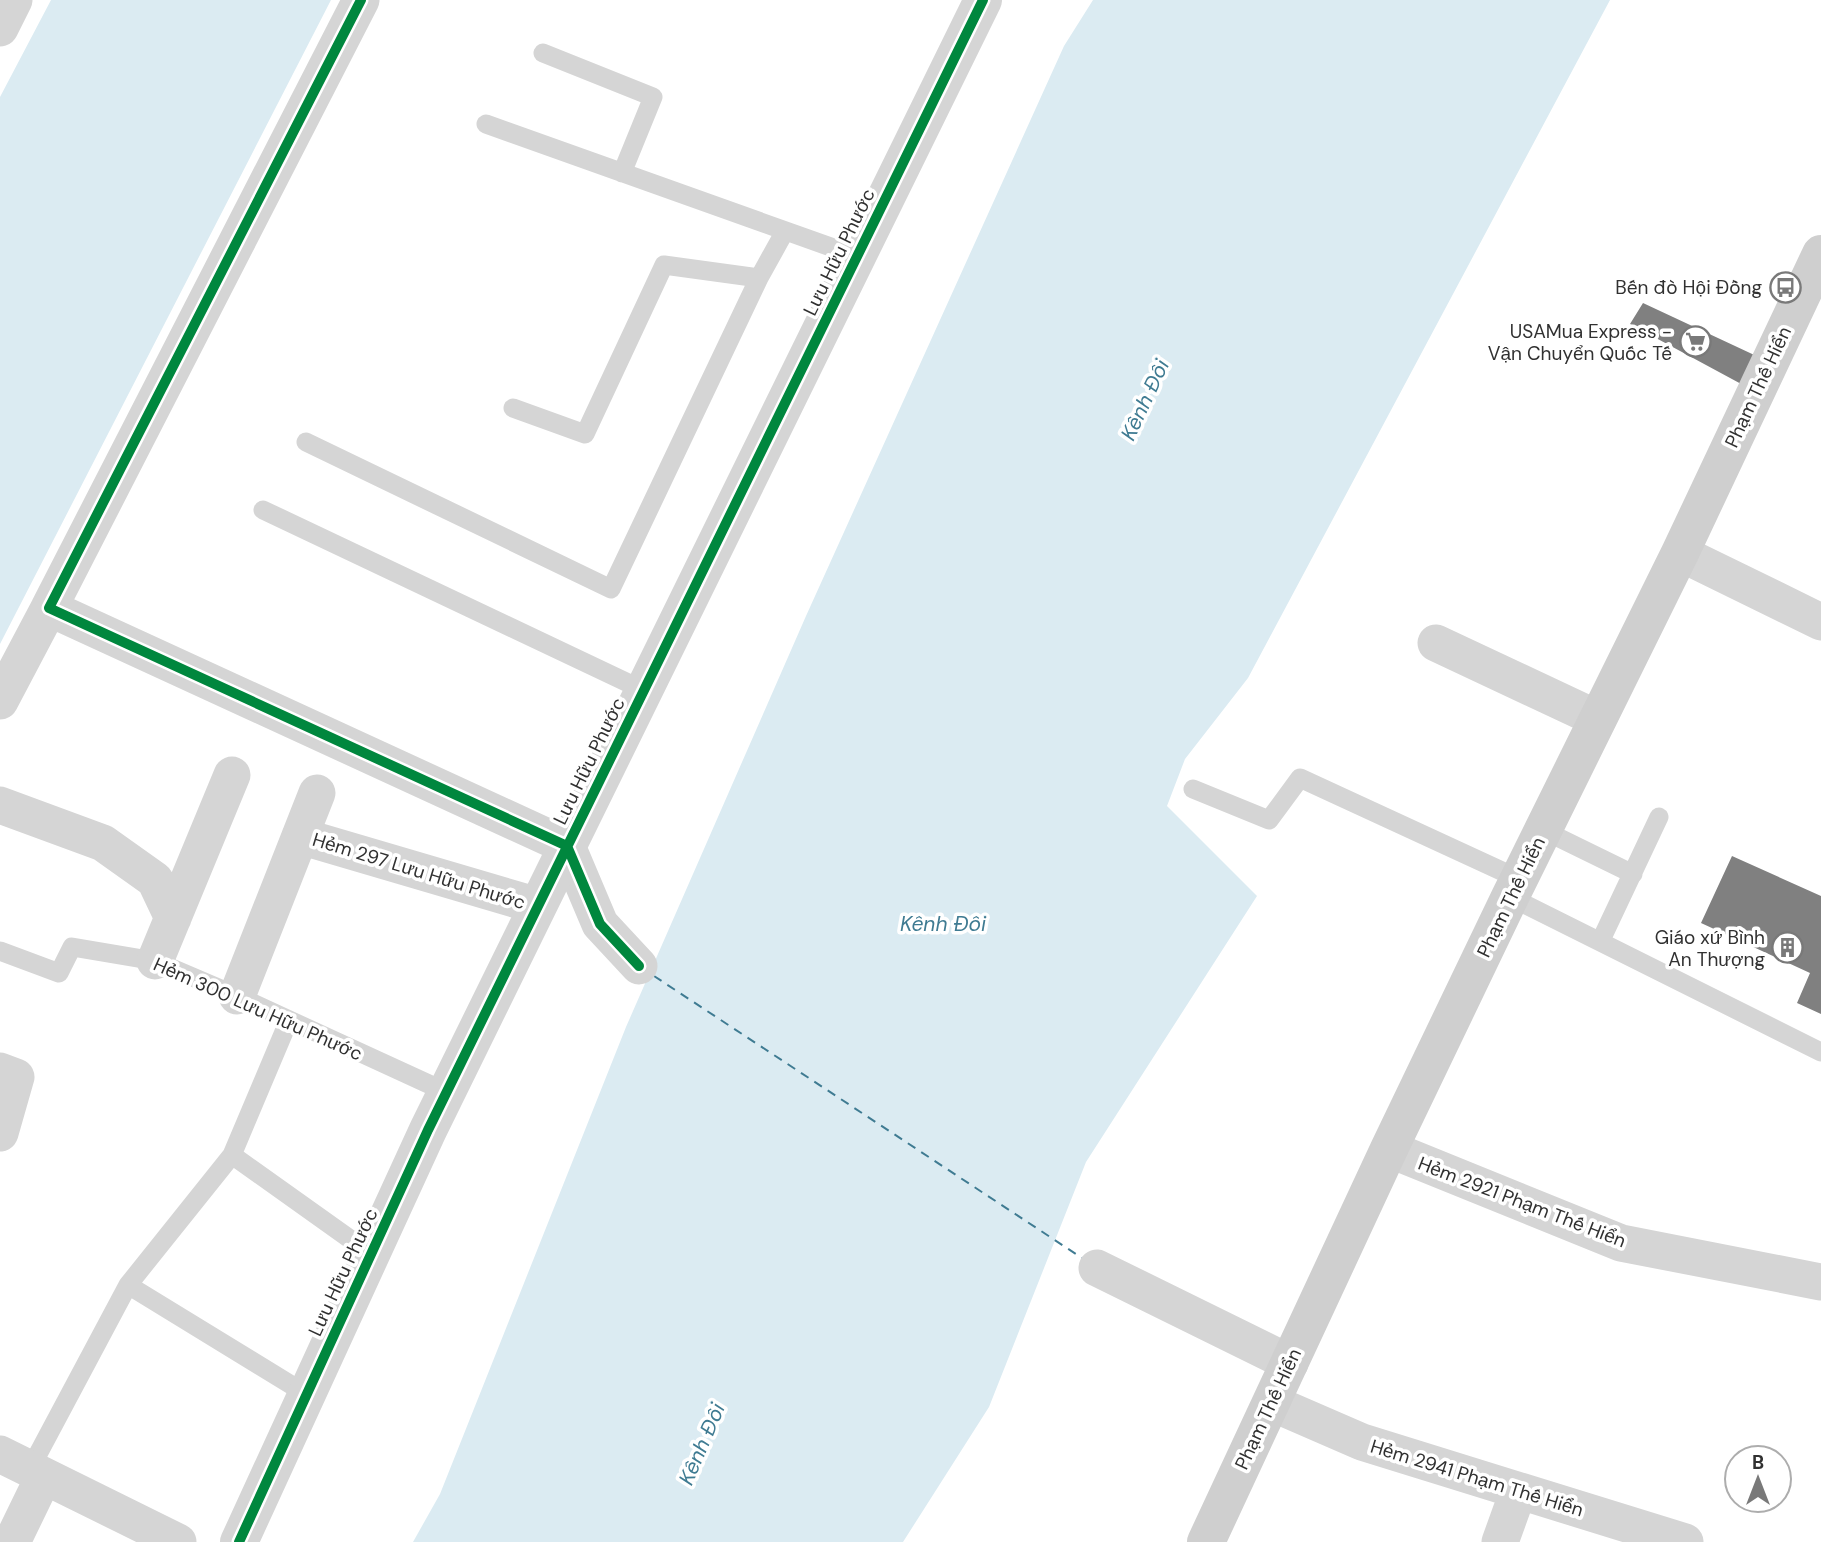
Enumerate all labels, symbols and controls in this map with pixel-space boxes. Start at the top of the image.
street label: Lưu Hữu Phước [797,184,881,320]
bus stop icon: Bến đò Hội Đồng [1768,270,1802,304]
place label: Bến đò Hội Đồng [1615,275,1762,300]
place label: USAMua Express - Vận Chuyển Quốc Tế [1488,319,1672,366]
street label: Phạm Thế Hiển [1719,322,1797,452]
supermarket icon: USAMua Express - Vận Chuyển Quốc Tế [1678,325,1712,359]
water label: Kênh Đôi [1114,354,1176,445]
street label: Lưu Hữu Phước [547,693,631,829]
street label: Hẻm 297 Lưu Hữu Phước [310,827,528,915]
street label: Phạm Thế Hiển [1471,833,1551,961]
water label: Kênh Đôi [900,910,987,938]
place label: Giáo xứ Bình An Thượng [1655,925,1765,972]
building icon: Giáo xứ Bình An Thượng [1771,931,1805,965]
street label: Hẻm 300 Lưu Hữu Phước [150,952,366,1066]
street label: Hẻm 2921 Phạm Thế Hiển [1415,1151,1629,1253]
street label: Lưu Hữu Phước [302,1204,384,1340]
street label: Phạm Thế Hiển [1229,1344,1307,1474]
water label: Kênh Đôi [672,1398,732,1489]
street label: Hẻm 2941 Phạm Thế Hiển [1367,1434,1587,1522]
north arrow [1723,1444,1793,1514]
text: B [1752,1450,1764,1475]

